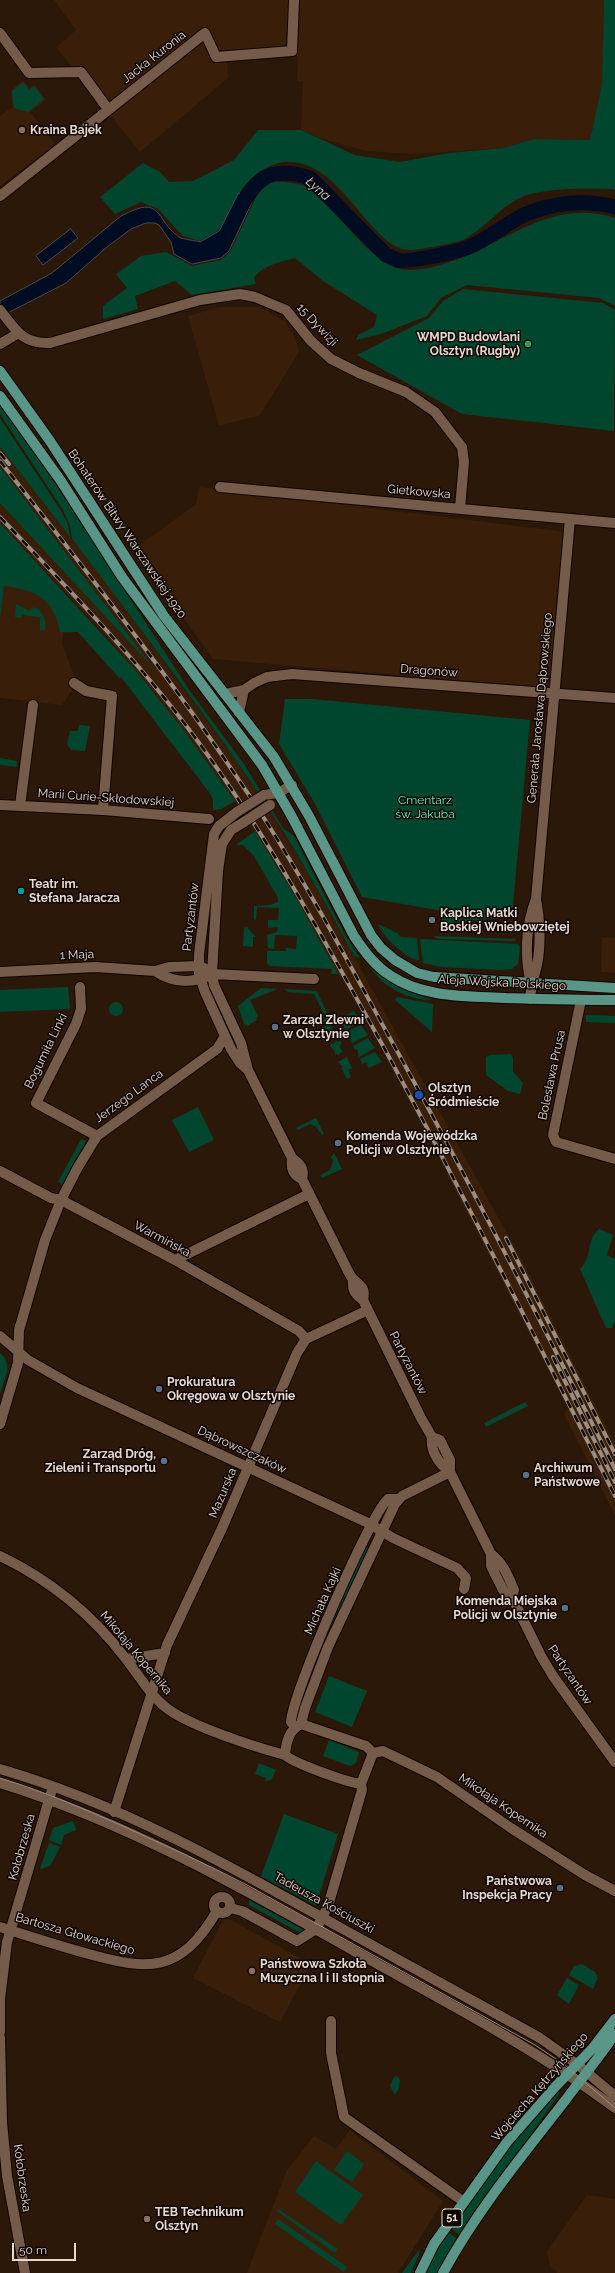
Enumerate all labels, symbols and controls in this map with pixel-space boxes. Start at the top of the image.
street label: Jacka Kuronia [119,28,189,86]
place label: Kraina Bajek [30,123,102,137]
marker: Kraina Bajek [17,125,27,135]
water label: Łyna [302,174,334,204]
street label: 15 Dywizji [294,301,340,349]
place label: WMPD Budowlani Olsztyn (Rugby) [417,330,520,358]
marker: WMPD Budowlani Olsztyn (Rugby) [523,339,533,349]
street label: Bohaterów Bitwy Warszawskiej 1920 [65,447,189,621]
street label: Gietkowska [387,482,451,502]
street label: Generała Jarosława Dąbrowskiego [524,612,556,804]
street label: Dragonów [400,662,458,680]
street label: Marii Curie-Skłodowskiej [37,786,175,810]
park label: Cmentarz św. Jakuba [395,793,455,821]
place label: Teatr im. Stefana Jaracza [29,877,120,905]
street label: Partyzantów [180,882,202,952]
marker: Teatr im. Stefana Jaracza [16,886,26,896]
place label: Kaplica Matki Boskiej Wniebowziętej [440,906,570,934]
marker: Kaplica Matki Boskiej Wniebowziętej [427,915,437,925]
street label: 1 Maja [60,947,94,963]
street label: Aleja Wojska Polskiego [438,972,566,994]
street label: Bogumiła Linki [22,1011,70,1091]
place label: Zarząd Zlewni w Olsztynie [283,1013,364,1041]
marker: Zarząd Zlewni w Olsztynie [270,1022,280,1032]
street label: Bolesława Prusa [535,1029,569,1121]
street label: Jerzego Lanca [92,1066,166,1126]
place label: Olsztyn Śródmieście [428,1081,499,1109]
marker: Olsztyn Śródmieście [413,1089,425,1101]
place label: Komenda Wojewódzka Policji w Olsztynie [346,1129,478,1157]
marker: Komenda Wojewódzka Policji w Olsztynie [333,1138,343,1148]
street label: Warmińska [131,1218,193,1260]
street label: Partyzantów [386,1329,430,1397]
place label: Prokuratura Okręgowa w Olsztynie [167,1375,295,1403]
marker: Prokuratura Okręgowa w Olsztynie [154,1384,164,1394]
street label: Dąbrowszczaków [195,1423,289,1477]
place label: Zarząd Dróg, Zieleni i Transportu [45,1447,156,1475]
marker: Zarząd Dróg, Zieleni i Transportu [159,1456,169,1466]
place label: Archiwum Państwowe [534,1461,600,1489]
street label: Mazurska [206,1466,240,1520]
marker: Archiwum Państwowe [521,1470,531,1480]
street label: Michała Kajki [302,1565,344,1637]
place label: Komenda Miejska Policji w Olsztynie [453,1594,557,1622]
marker: Komenda Miejska Policji w Olsztynie [560,1603,570,1613]
street label: Mikołaja Kopernika [97,1608,175,1698]
street label: Partyzantów [545,1643,595,1707]
street label: Mikołaja Kopernika [456,1771,550,1841]
street label: Kołobrzeska [6,1812,38,1882]
street label: Tadeusza Kościuszki [271,1869,377,1937]
place label: Państwowa Inspekcja Pracy [462,1874,552,1902]
marker: Państwowa Inspekcja Pracy [555,1883,565,1893]
street label: Bartosza Głowackiego [14,1910,136,1958]
place label: Państwowa Szkoła Muzyczna I i II stopnia [260,1957,384,1985]
marker: Państwowa Szkoła Muzyczna I i II stopnia [247,1966,257,1976]
street label: Wojciecha Kętrzyńskiego [489,2030,591,2144]
street label: Kołobrzeska [10,2143,34,2213]
place label: TEB Technikum Olsztyn [155,2205,244,2233]
road number: 51 [442,2209,462,2227]
marker: TEB Technikum Olsztyn [142,2214,152,2224]
scale bar [14,2235,78,2261]
text: 50 m [19,2243,47,2257]

